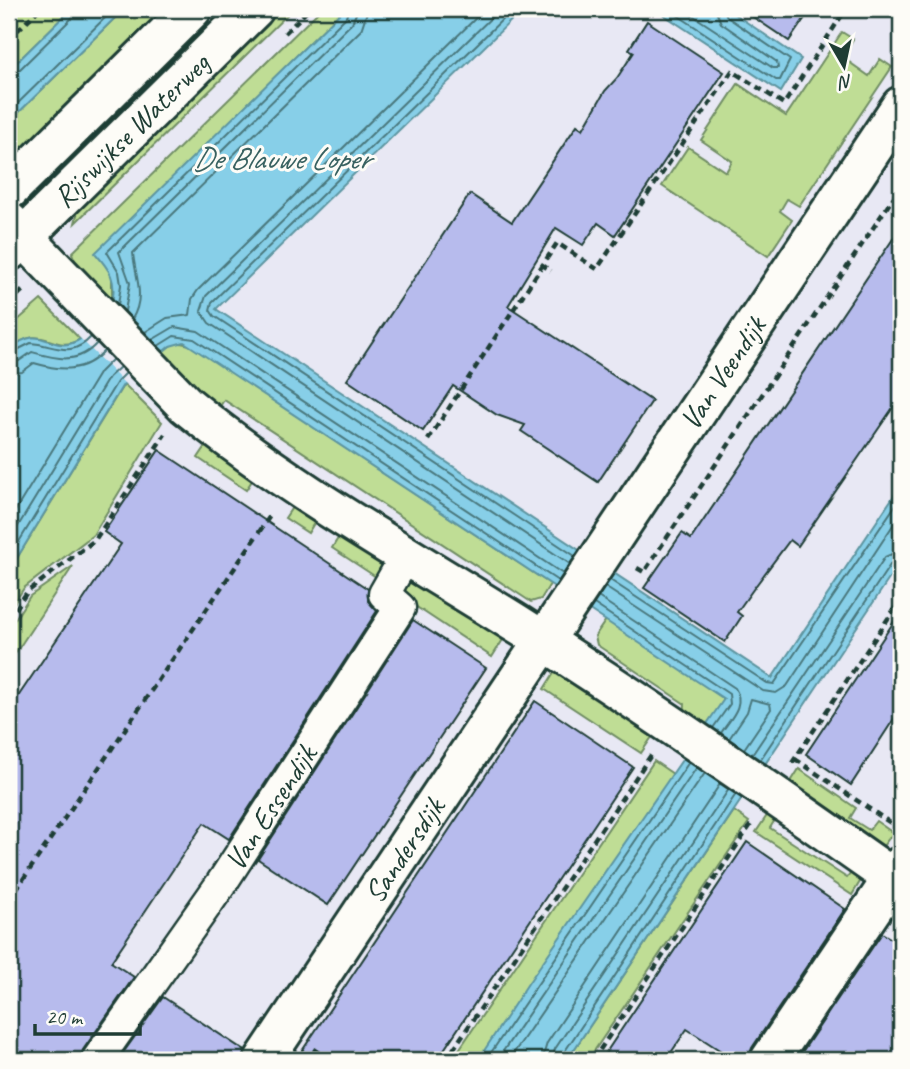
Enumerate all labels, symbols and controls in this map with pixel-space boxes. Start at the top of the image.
north arrow [808,32,878,102]
street label: Rijswijkse Waterweg [45,44,219,216]
text: N [836,69,854,95]
water label: De Blauwe Loper [192,138,375,179]
street label: Van Veendijk [671,307,775,437]
street label: Van Essendijk [216,737,326,877]
street label: Sandersdijk [355,789,454,910]
scale bar [35,992,140,1036]
text: 20 m [46,1004,84,1030]

